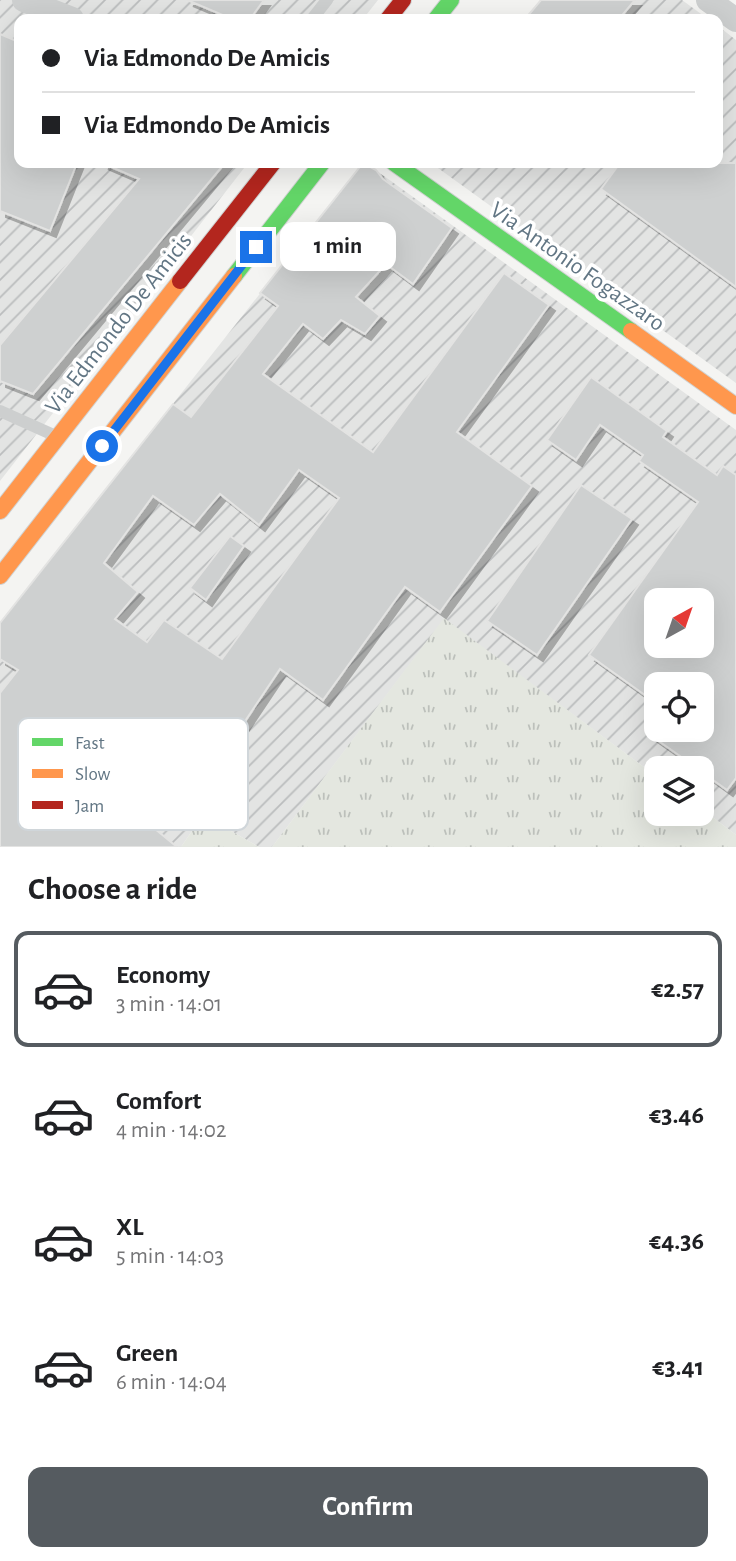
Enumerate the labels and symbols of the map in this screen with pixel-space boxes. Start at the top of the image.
street label: Via Antonio Fogazzaro [486,198,669,336]
callout: 1 min [280,222,396,272]
street label: Via Edmondo De Amicis [41,229,197,419]
route end [240,231,272,263]
route start [86,430,118,462]
north arrow [644,588,714,658]
legend [18,718,248,830]
text: Fast [75,734,105,753]
text: Slow [75,765,111,784]
text: Jam [75,797,104,816]

